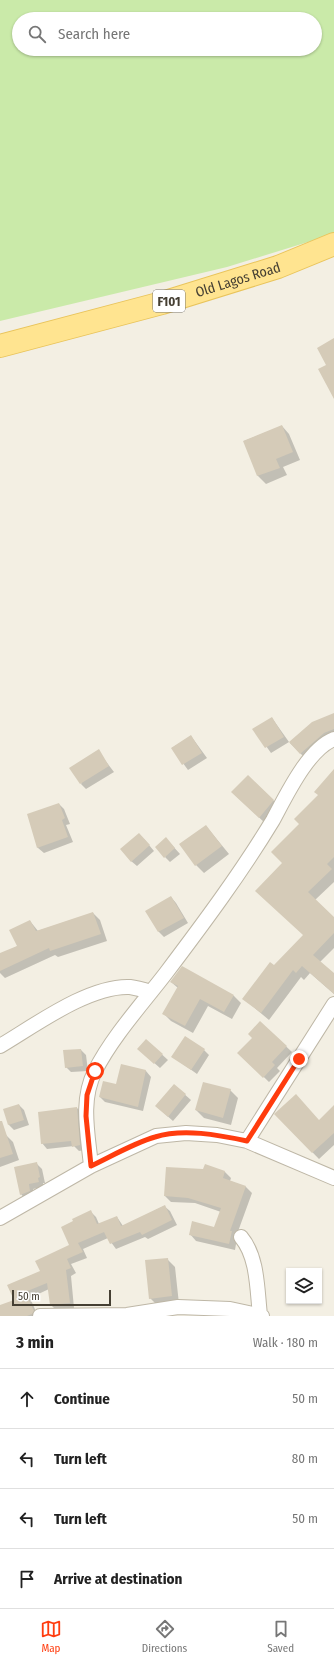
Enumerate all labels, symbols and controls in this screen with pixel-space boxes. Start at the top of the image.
search box [12,12,322,56]
icon: search [26,23,48,45]
text: Search here [58,25,130,43]
street label: Old Lagos Road [193,259,283,301]
road number: F101 [153,290,185,312]
route end [290,1050,308,1068]
route start [86,1062,104,1080]
map controls [286,1268,322,1304]
button: layers [286,1268,322,1304]
scale bar [12,1288,111,1307]
text: 50 m [18,1290,40,1303]
text: 3 min [16,1332,54,1353]
text: Walk · 180 m [253,1335,318,1350]
icon: ahead [16,1388,38,1410]
text: Continue [54,1390,110,1408]
text: 50 m [292,1391,318,1406]
icon: left [16,1448,38,1470]
text: Turn left [54,1450,107,1468]
text: 80 m [292,1451,318,1466]
icon: left [16,1508,38,1530]
text: Turn left [54,1510,107,1528]
text: 50 m [292,1511,318,1526]
icon: arrive [16,1568,38,1590]
text: Arrive at destination [54,1570,182,1588]
tab: Map [40,1618,62,1655]
tab: Directions [142,1618,187,1655]
tab: Saved [267,1618,294,1655]

